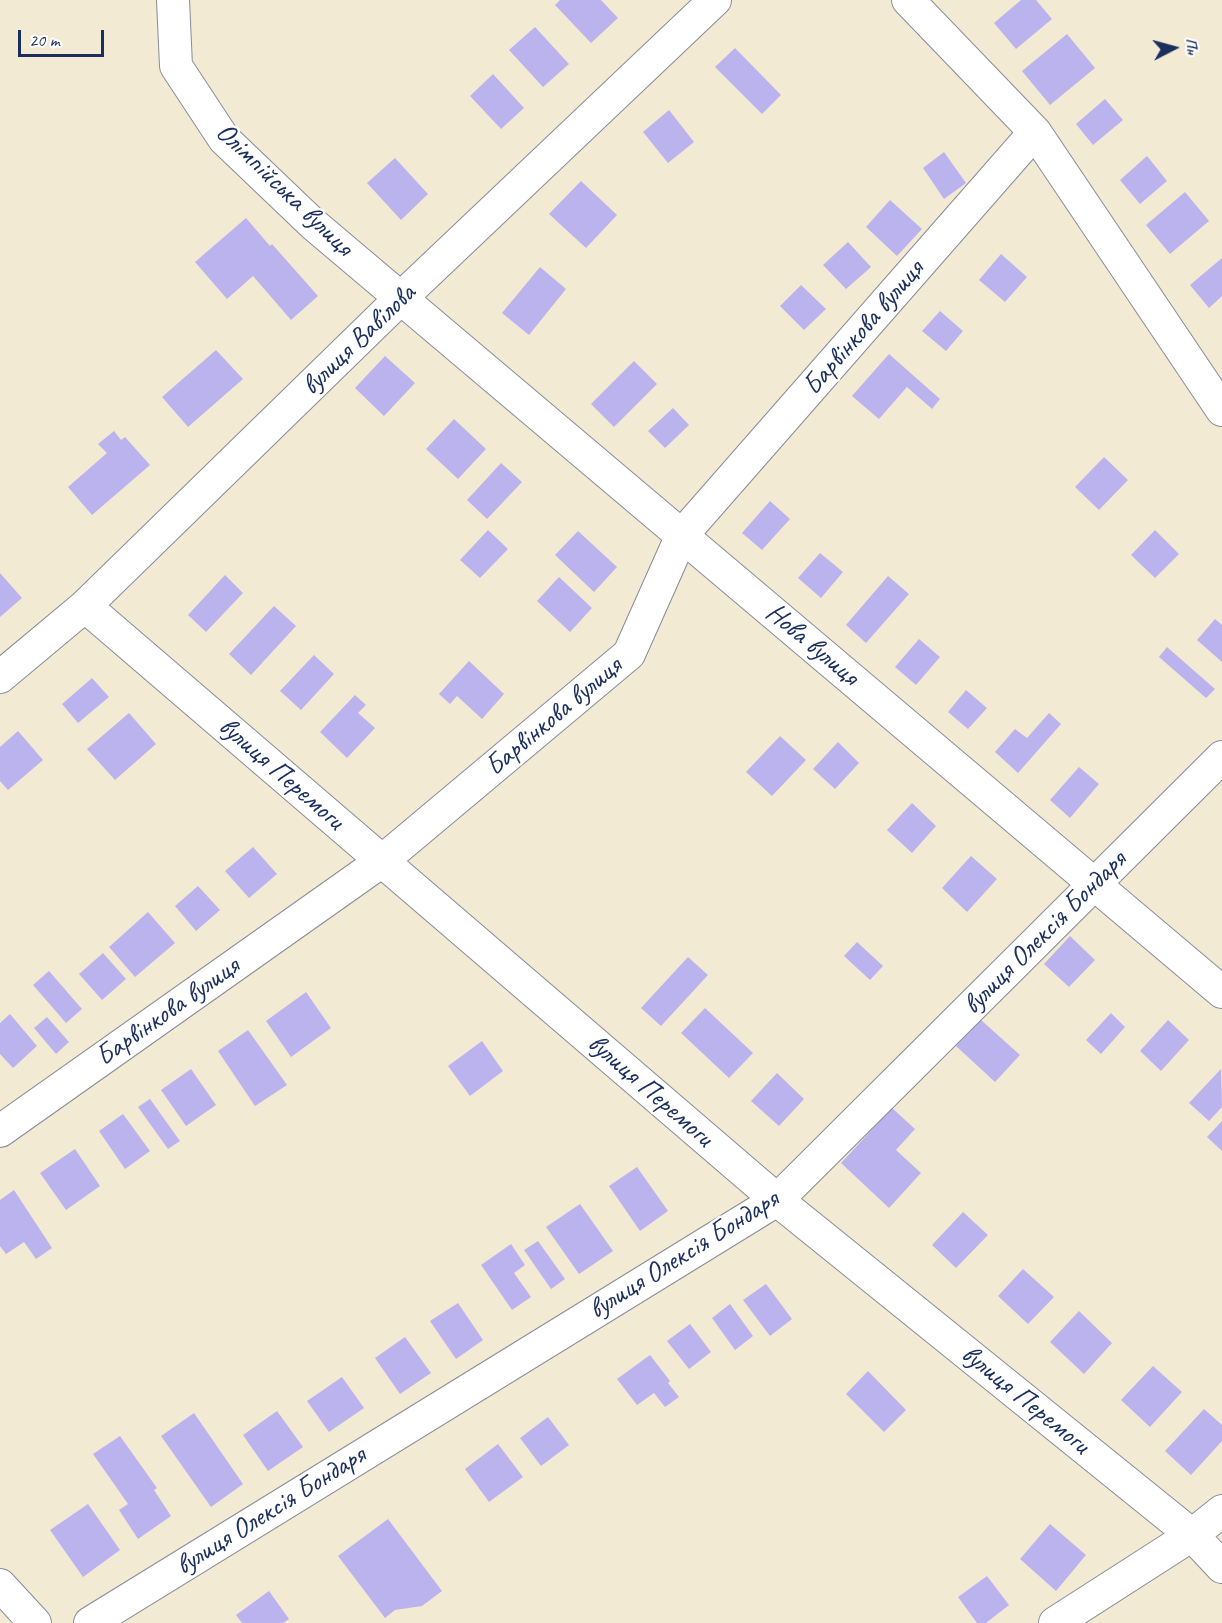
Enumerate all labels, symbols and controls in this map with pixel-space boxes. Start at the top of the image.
scale bar [21,18,106,56]
north arrow [1144,18,1204,78]
text: 20 m [29,29,60,51]
text: Пн [1181,37,1203,55]
street label: Олімпійська вулиця [208,116,360,264]
street label: Барвінкова вулиця [796,254,932,402]
street label: вулиця Вавілова [295,277,423,403]
street label: Нова вулиця [759,596,865,694]
street label: Барвінкова вулиця [479,650,629,784]
street label: вулиця Перемоги [211,710,351,838]
street label: вулиця Олексія Бондаря [956,844,1134,1022]
street label: Барвінкова вулиця [90,950,246,1074]
street label: вулиця Перемоги [580,1027,720,1155]
street label: вулиця Олексія Бондаря [583,1183,785,1327]
street label: вулиця Перемоги [954,1338,1096,1462]
street label: вулиця Олексія Бондаря [170,1439,372,1583]

